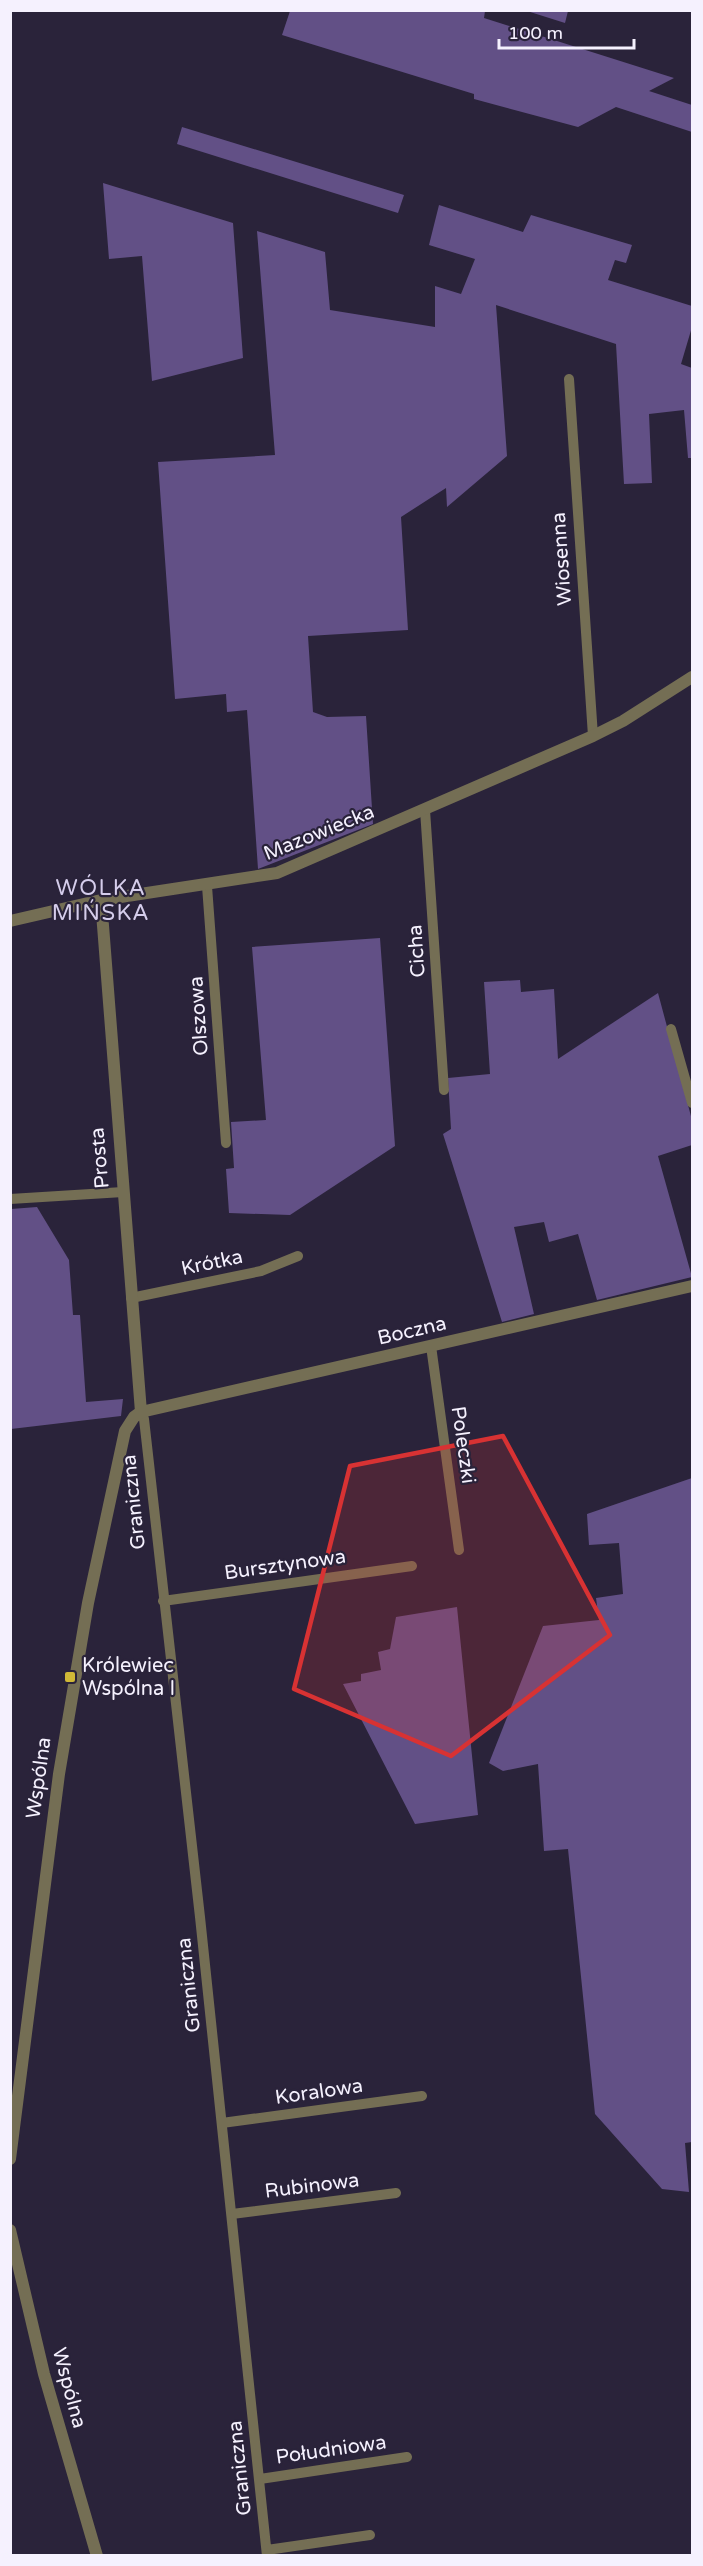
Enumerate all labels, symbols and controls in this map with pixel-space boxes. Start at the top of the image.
scale bar [499,12,634,50]
text: 100 m [508,22,563,44]
street label: Wiosenna [547,511,577,607]
street label: Mazowiecka [260,800,378,866]
district label: WÓLKA MIŃSKA [52,874,150,926]
street label: Cicha [403,924,431,978]
street label: Olszowa [184,975,214,1057]
street label: Prosta [85,1126,115,1190]
street label: Krótka [179,1245,245,1281]
street label: Boczna [375,1311,449,1351]
street label: Poleczki [446,1405,480,1485]
street label: Graniczna [117,1453,151,1551]
street label: Bursztynowa [223,1545,347,1585]
place label: Królewiec Wspólna I [82,1654,175,1701]
marker: Królewiec Wspólna I [63,1670,77,1684]
street label: Wspólna [21,1736,57,1820]
street label: Graniczna [172,1936,206,2034]
street label: Koralowa [274,2074,364,2110]
street label: Rubinowa [263,2168,361,2204]
street label: Wspólna [47,2345,91,2431]
street label: Graniczna [223,2419,257,2517]
street label: Południowa [274,2430,388,2470]

